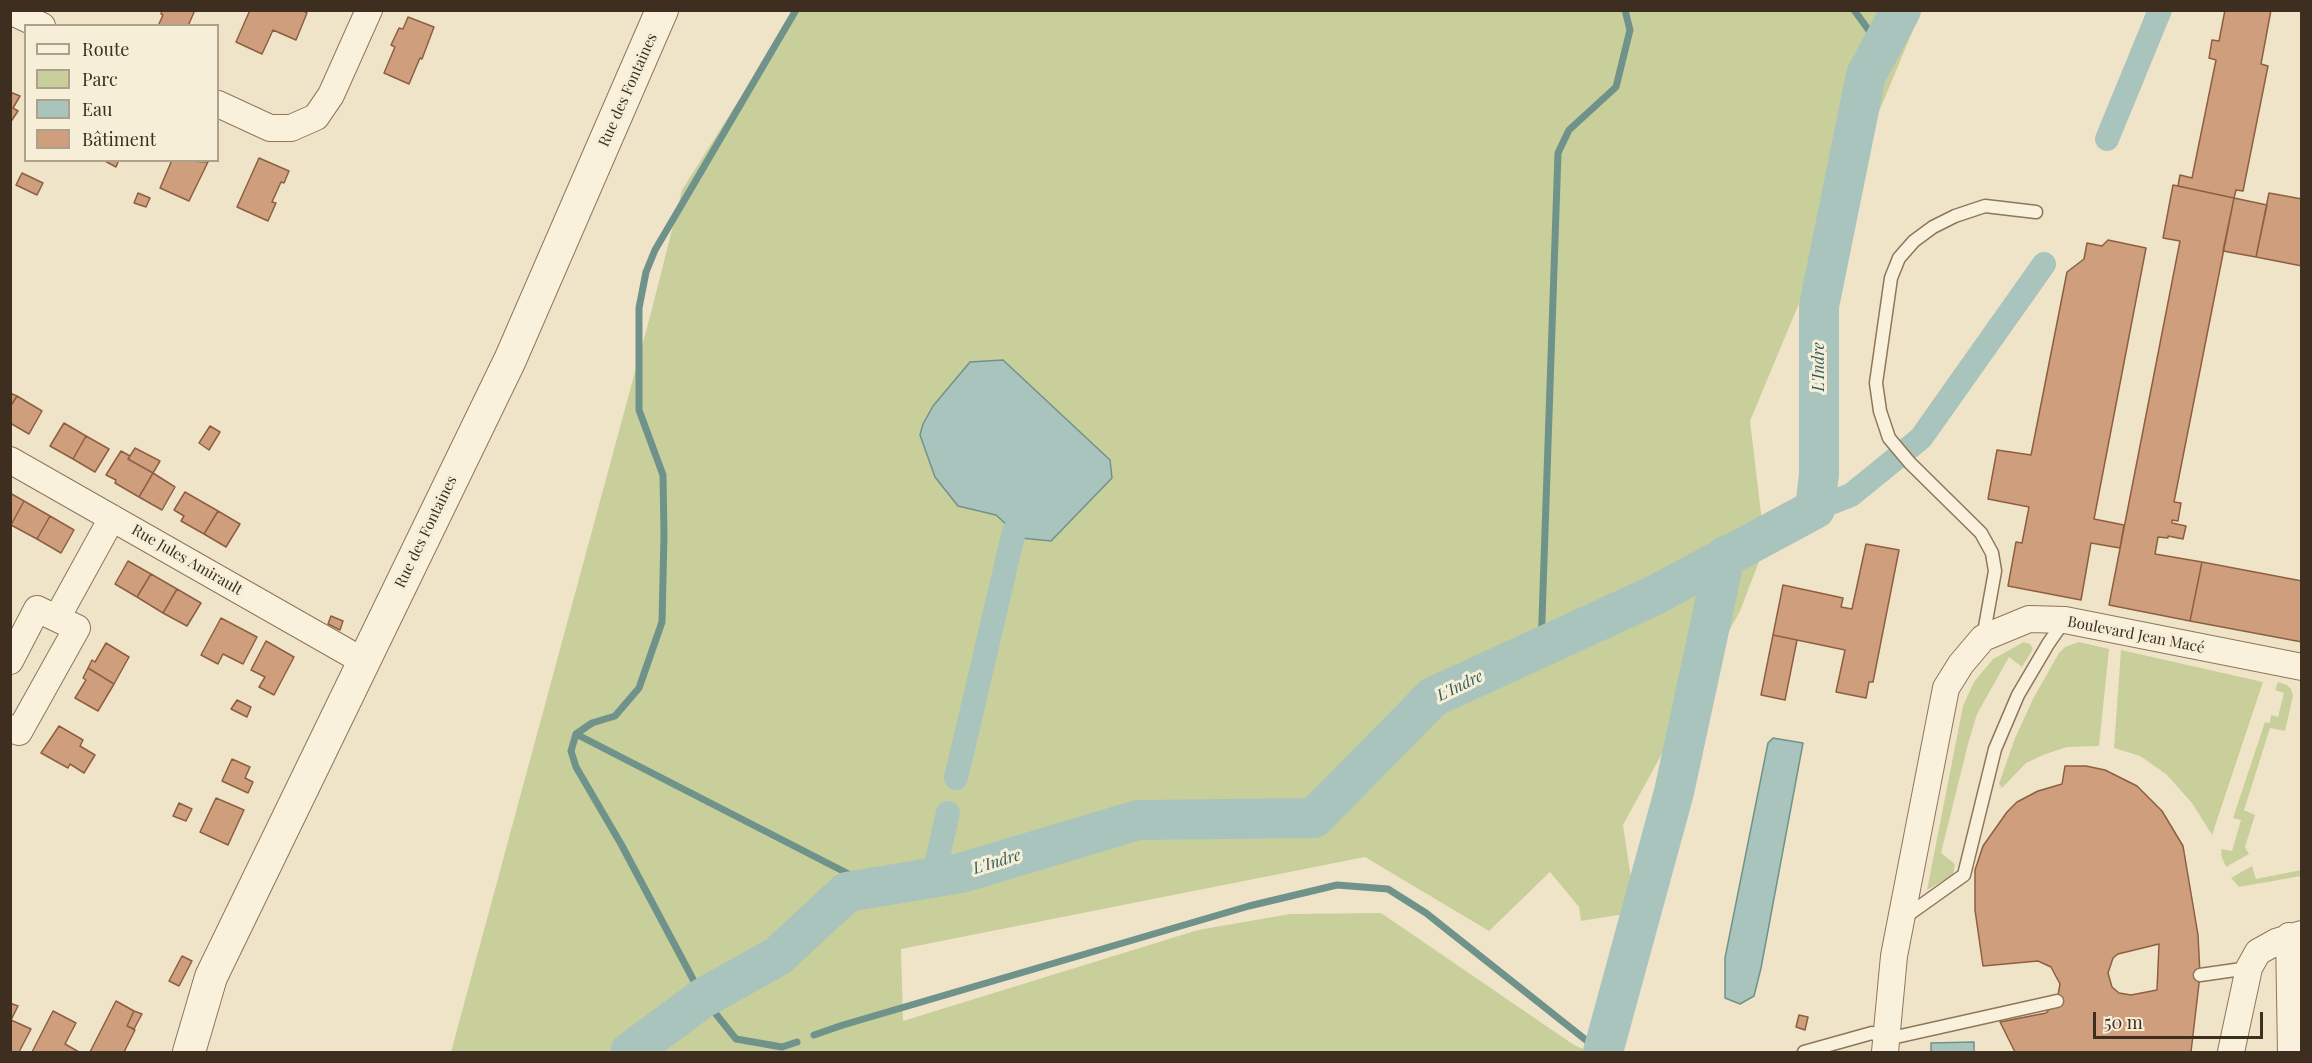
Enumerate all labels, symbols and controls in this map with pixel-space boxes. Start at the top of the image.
legend [24,24,219,162]
street label: Rue des Fontaines [595,30,661,150]
text: Route [82,37,129,61]
text: Parc [82,67,118,91]
text: Eau [82,97,112,121]
text: Bâtiment [82,127,156,151]
water label: L'Indre [1809,342,1829,392]
street label: Rue des Fontaines [391,473,461,591]
street label: Rue Jules Amirault [128,521,246,599]
street label: Boulevard Jean Macé [2066,613,2206,657]
water label: L'Indre [1434,667,1486,705]
water label: L'Indre [971,846,1023,878]
scale bar [2096,1000,2266,1038]
text: 50 m [2104,1010,2143,1034]

